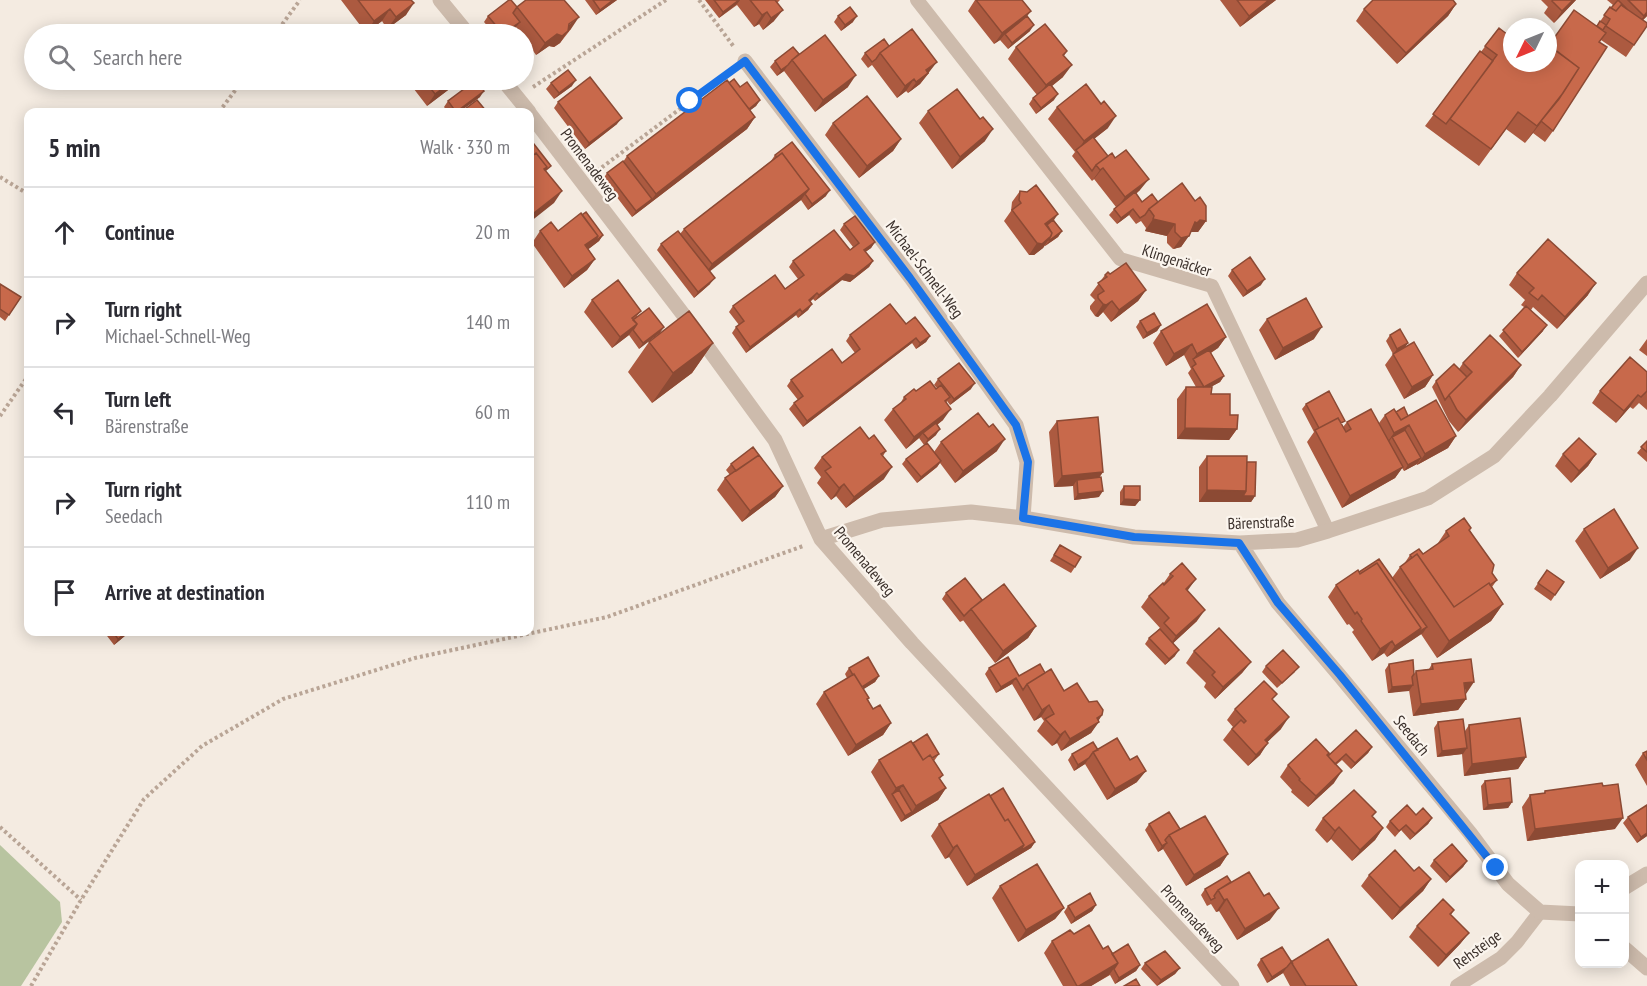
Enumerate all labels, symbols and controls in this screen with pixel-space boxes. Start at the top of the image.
north arrow [1503,18,1557,72]
search box [24,24,534,90]
icon: search [45,41,78,74]
text: Search here [93,43,182,71]
route start [676,87,702,113]
street label: Promenadeweg [557,124,623,204]
text: 5 min [48,131,101,164]
text: Walk · 330 m [420,134,510,160]
icon: ahead [48,216,81,249]
street label: Michael-Schnell-Weg [882,216,968,322]
text: Continue [105,218,175,246]
text: 20 m [475,219,510,245]
street label: Klingenäcker [1140,239,1215,281]
text: Turn right [105,295,182,323]
icon: right [48,306,81,339]
text: 140 m [466,309,510,335]
text: Michael-Schnell-Weg [105,323,251,349]
text: Turn left [105,385,171,413]
icon: left [48,396,81,429]
text: 60 m [475,399,510,425]
text: Bärenstraße [105,413,189,439]
text: Turn right [105,475,182,503]
icon: right [48,486,81,519]
text: 110 m [466,489,510,515]
text: Seedach [105,503,163,529]
street label: Bärenstraße [1227,511,1295,533]
street label: Promenadeweg [830,522,900,600]
icon: arrive [48,576,81,609]
text: Arrive at destination [105,578,265,606]
street label: Seedach [1390,711,1434,759]
route end [1482,854,1508,880]
map controls [1575,860,1629,968]
button: + [1575,860,1629,914]
street label: Promenadeweg [1157,880,1229,956]
button: − [1575,914,1629,968]
street label: Rehsteige [1449,925,1505,973]

